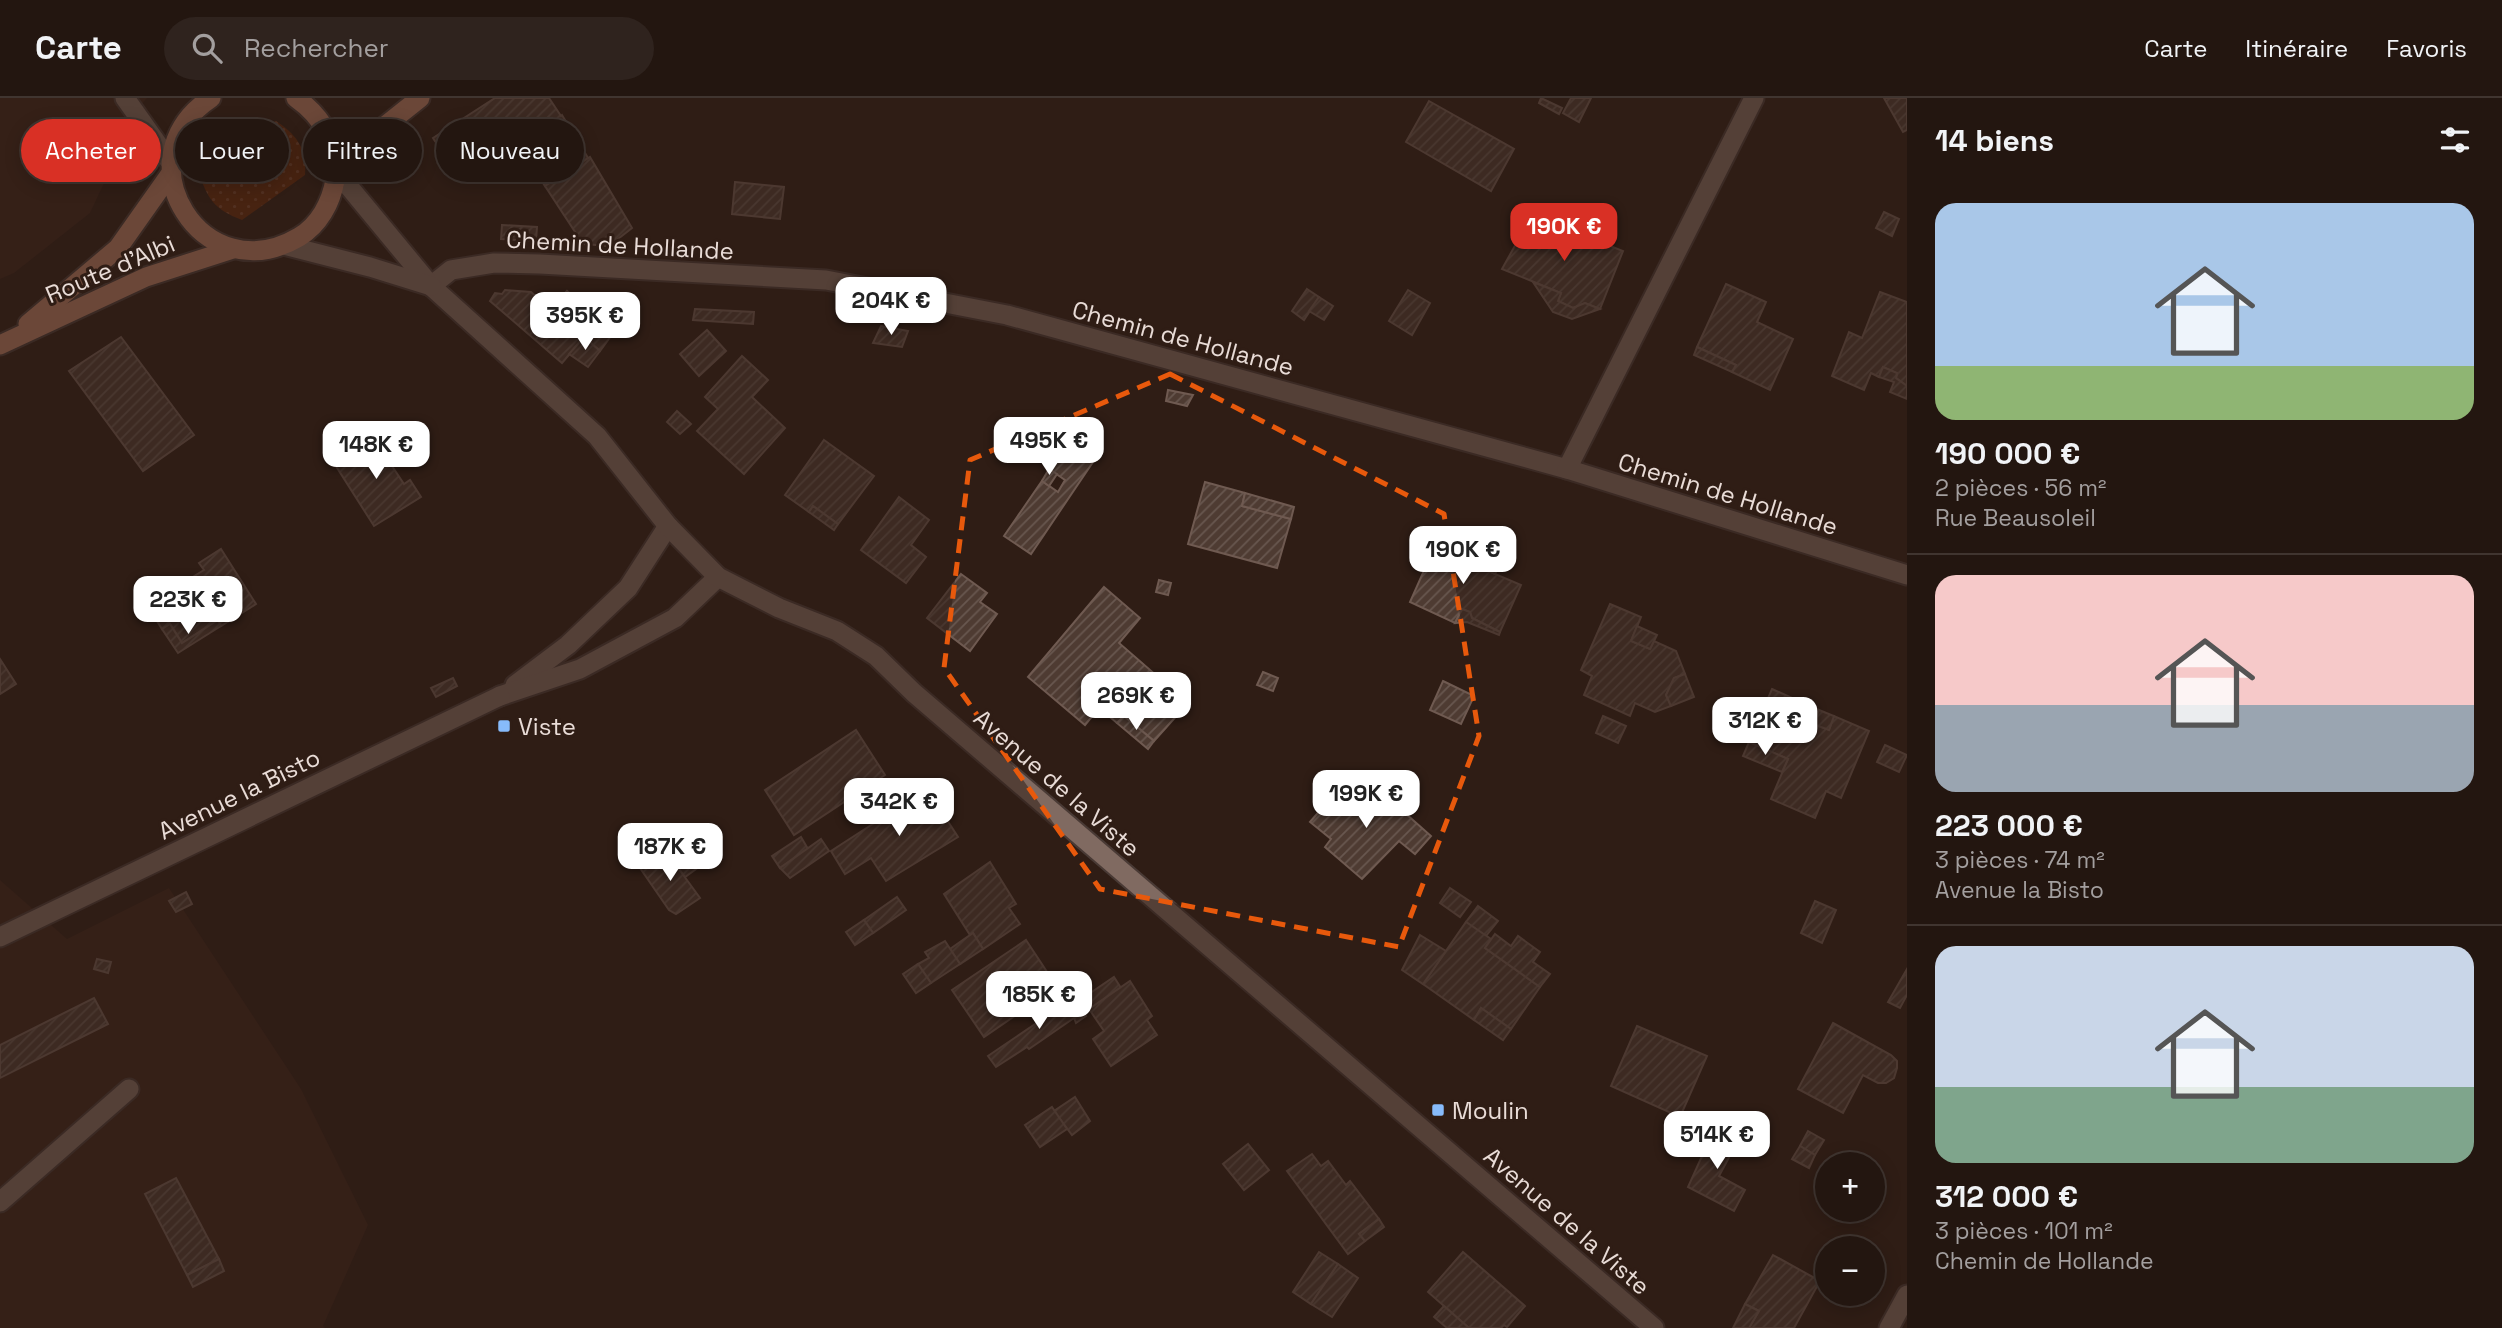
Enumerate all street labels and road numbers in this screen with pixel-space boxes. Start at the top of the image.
street label: Chemin de Hollande [505,224,735,266]
street label: Route d'Albi [41,228,179,310]
street label: Chemin de Hollande [1069,294,1297,382]
street label: Chemin de Hollande [1614,446,1842,542]
street label: Avenue de la Viste [968,702,1146,864]
street label: Avenue la Bisto [153,741,325,847]
street label: Avenue de la Viste [1478,1140,1656,1302]

